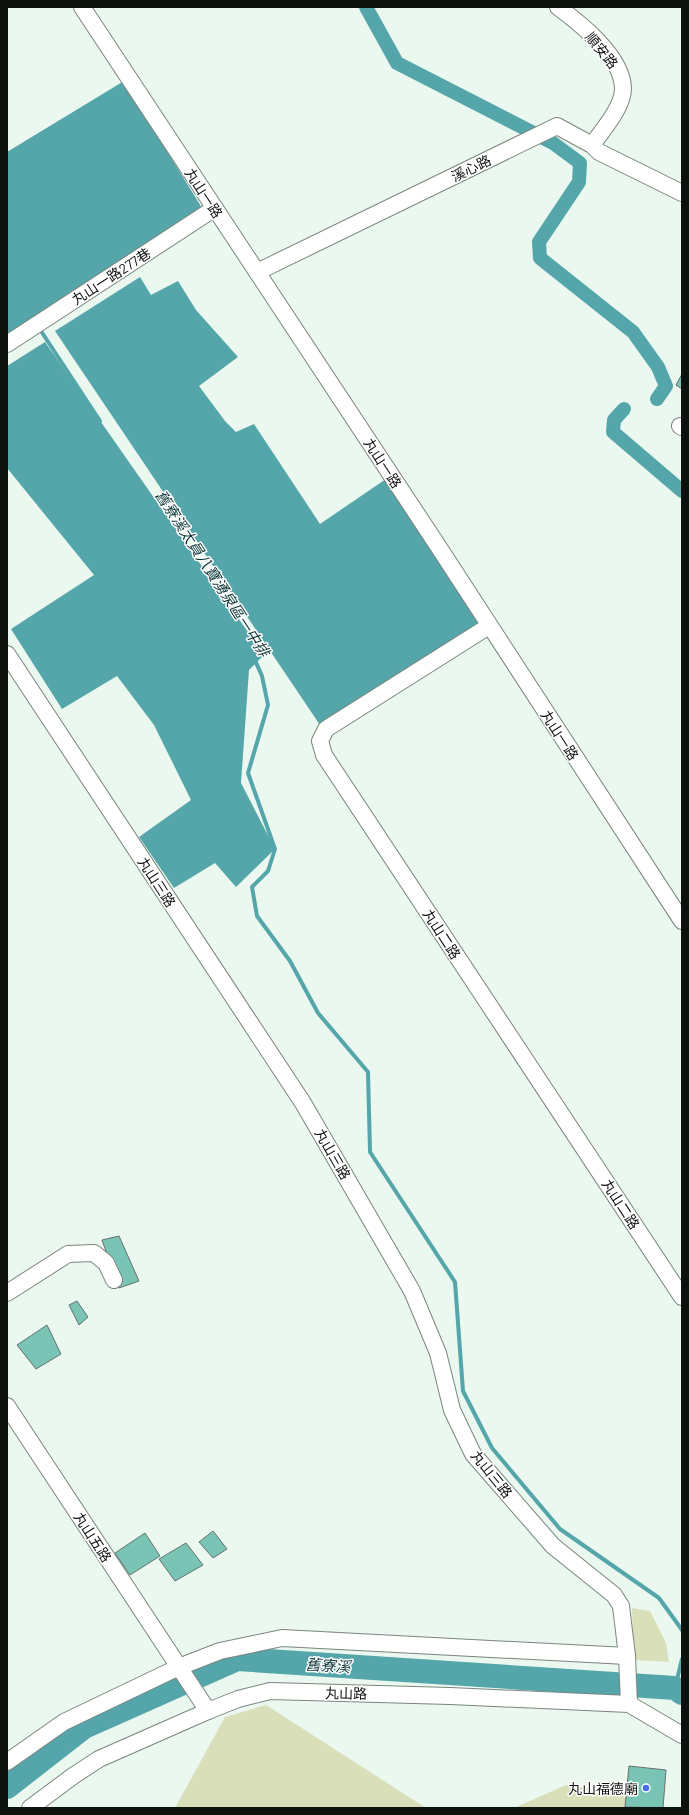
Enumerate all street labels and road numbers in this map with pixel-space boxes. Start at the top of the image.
street label: 順安路 [582,28,622,72]
street label: 溪心路 [448,151,494,185]
street label: 丸山一路 [182,165,226,221]
street label: 丸山一路277巷 [68,244,154,308]
street label: 丸山一路 [361,435,405,491]
street label: 丸山一路 [538,707,582,763]
street label: 丸山三路 [135,854,179,910]
street label: 丸山二路 [420,906,464,962]
street label: 丸山三路 [312,1126,354,1182]
street label: 丸山二路 [599,1176,643,1232]
street label: 丸山三路 [468,1447,516,1501]
street label: 丸山五路 [71,1509,115,1565]
street label: 丸山路 [325,1684,367,1702]

